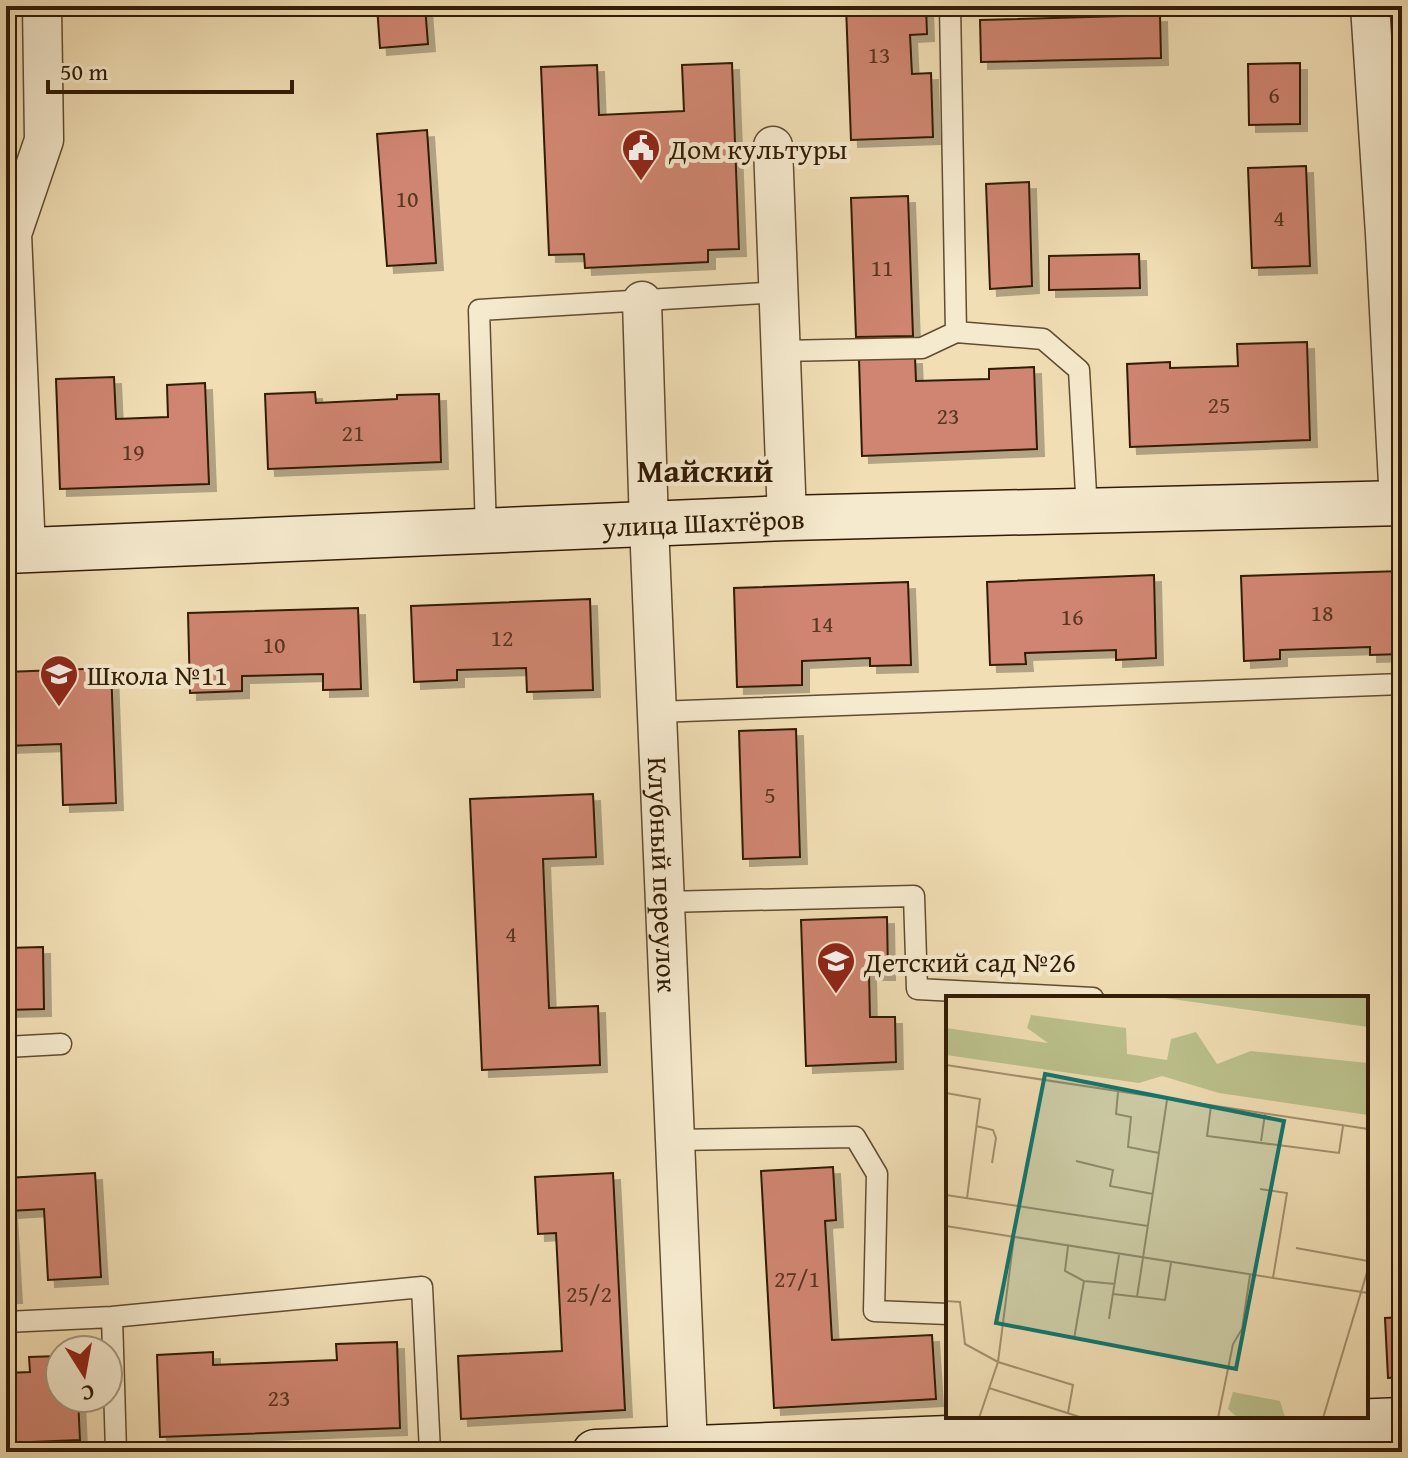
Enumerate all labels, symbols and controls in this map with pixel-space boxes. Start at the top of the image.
house number: 13 [867,37,891,72]
scale bar [48,44,292,94]
text: 50 m [60,54,108,89]
house number: 6 [1268,77,1280,112]
public building icon: Дом культуры [620,127,662,182]
place label: Дом культуры [668,128,847,169]
house number: 10 [395,181,419,216]
house number: 4 [1273,200,1285,235]
house number: 11 [870,250,894,285]
house number: 25 [1207,387,1231,422]
house number: 23 [936,398,960,433]
house number: 21 [341,415,365,450]
house number: 19 [121,434,145,469]
district label: Майский [637,447,773,494]
street label: улица Шахтёров [600,497,805,546]
house number: 18 [1310,595,1334,630]
house number: 16 [1060,599,1084,634]
house number: 14 [810,606,834,641]
house number: 12 [490,620,514,655]
house number: 10 [262,627,286,662]
school or university icon: Школа №11 [38,653,80,708]
place label: Школа №11 [87,654,228,695]
street label: Клубный переулок [638,756,689,994]
house number: 5 [764,777,776,812]
house number: 4 [505,916,517,951]
school or university icon: Детский сад №26 [815,940,857,995]
place label: Детский сад №26 [863,941,1076,982]
inset map [946,996,1368,1418]
house number: 27/1 [774,1261,820,1296]
house number: 25/2 [566,1276,612,1311]
north arrow [44,1334,124,1414]
text: С [79,1377,97,1411]
house number: 23 [267,1380,291,1415]

